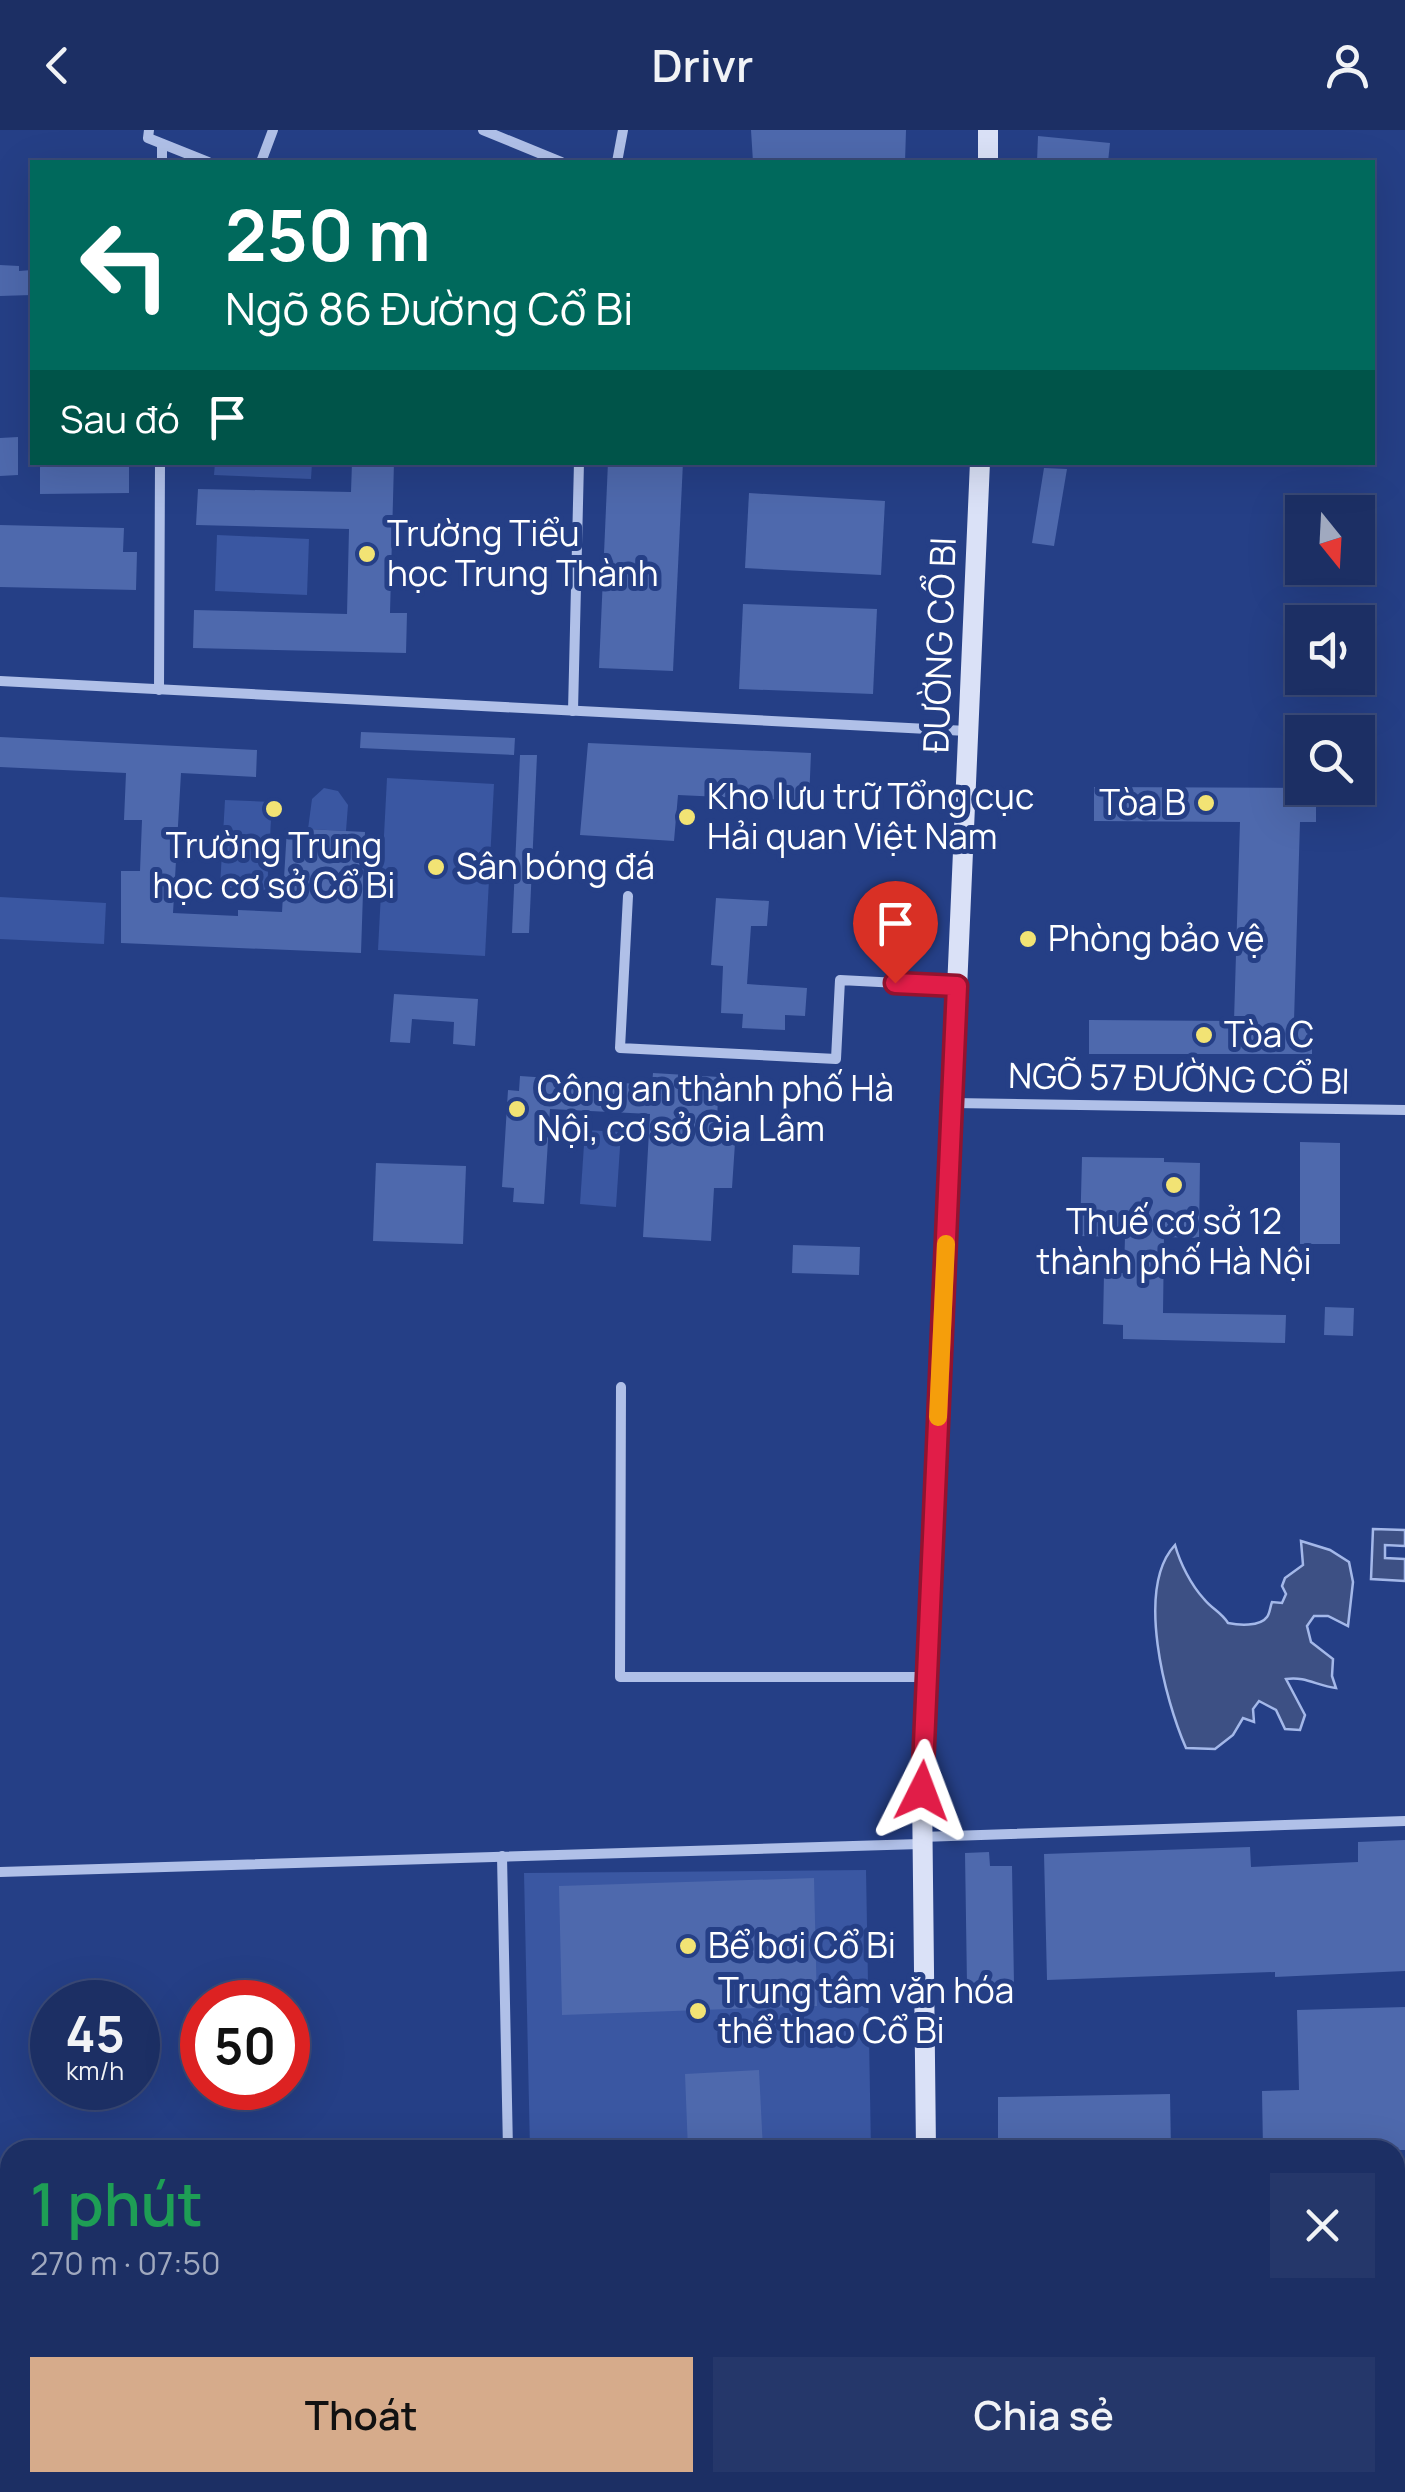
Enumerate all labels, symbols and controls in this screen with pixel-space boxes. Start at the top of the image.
text: Drivr [652,34,753,96]
icon: back [30,38,85,93]
icon: person [1320,38,1375,93]
text: 250 m [225,186,431,282]
icon: left [60,200,190,330]
text: Ngõ 86 Đường Cổ Bi [225,277,633,339]
icon: arrive [200,390,255,445]
text: Sau đó [60,392,180,444]
north arrow [1285,495,1375,585]
map controls [1285,495,1375,805]
place label: Trường Tiểu học Trung Thành [387,509,659,597]
street label: ĐƯỜNG CỔ BI [911,536,967,754]
marker: Trường Tiểu học Trung Thành [356,543,378,565]
button: sound [1285,605,1375,695]
button: search [1285,715,1375,805]
place label: Kho lưu trữ Tổng cục Hải quan Việt Nam [707,772,1034,860]
place label: Tòa B [1099,778,1186,826]
marker: Tòa B [1195,792,1217,814]
marker: Trường Trung học cơ sở Cổ Bi [263,798,285,820]
marker: Kho lưu trữ Tổng cục Hải quan Việt Nam [676,806,698,828]
place label: Trường Trung học cơ sở Cổ Bi [153,821,395,909]
place label: Sân bóng đá [456,842,655,890]
marker: Sân bóng đá [425,856,447,878]
pin [853,881,938,984]
icon: arrive [868,896,923,951]
place label: Phòng bảo vệ [1048,914,1265,962]
marker: Phòng bảo vệ [1017,928,1039,950]
place label: Tòa C [1224,1010,1314,1058]
marker: Tòa C [1193,1024,1215,1046]
street label: NGÕ 57 ĐƯỜNG CỔ BI [1008,1051,1350,1105]
place label: Công an thành phố Hà Nội, cơ sở Gia Lâm [537,1064,894,1152]
marker: Công an thành phố Hà Nội, cơ sở Gia Lâm [506,1098,528,1120]
marker: Thuế cơ sở 12 thành phố Hà Nội [1163,1174,1185,1196]
place label: Thuế cơ sở 12 thành phố Hà Nội [1036,1197,1312,1285]
position arrow [870,1739,974,1843]
place label: Bể bơi Cổ Bi [708,1921,896,1969]
marker: Bể bơi Cổ Bi [677,1935,699,1957]
place label: Trung tâm văn hóa thể thao Cổ Bi [718,1966,1014,2054]
speed limit sign: 50 [180,1980,310,2110]
text: 45 [65,1999,125,2067]
marker: Trung tâm văn hóa thể thao Cổ Bi [687,2000,709,2022]
text: km/h [66,2053,124,2088]
text: 1 phút [30,2162,203,2244]
button: close [1270,2173,1375,2278]
text: 270 m · 07:50 [30,2241,221,2285]
button: Thoát [30,2357,693,2472]
button: Chia sẻ [713,2357,1375,2472]

